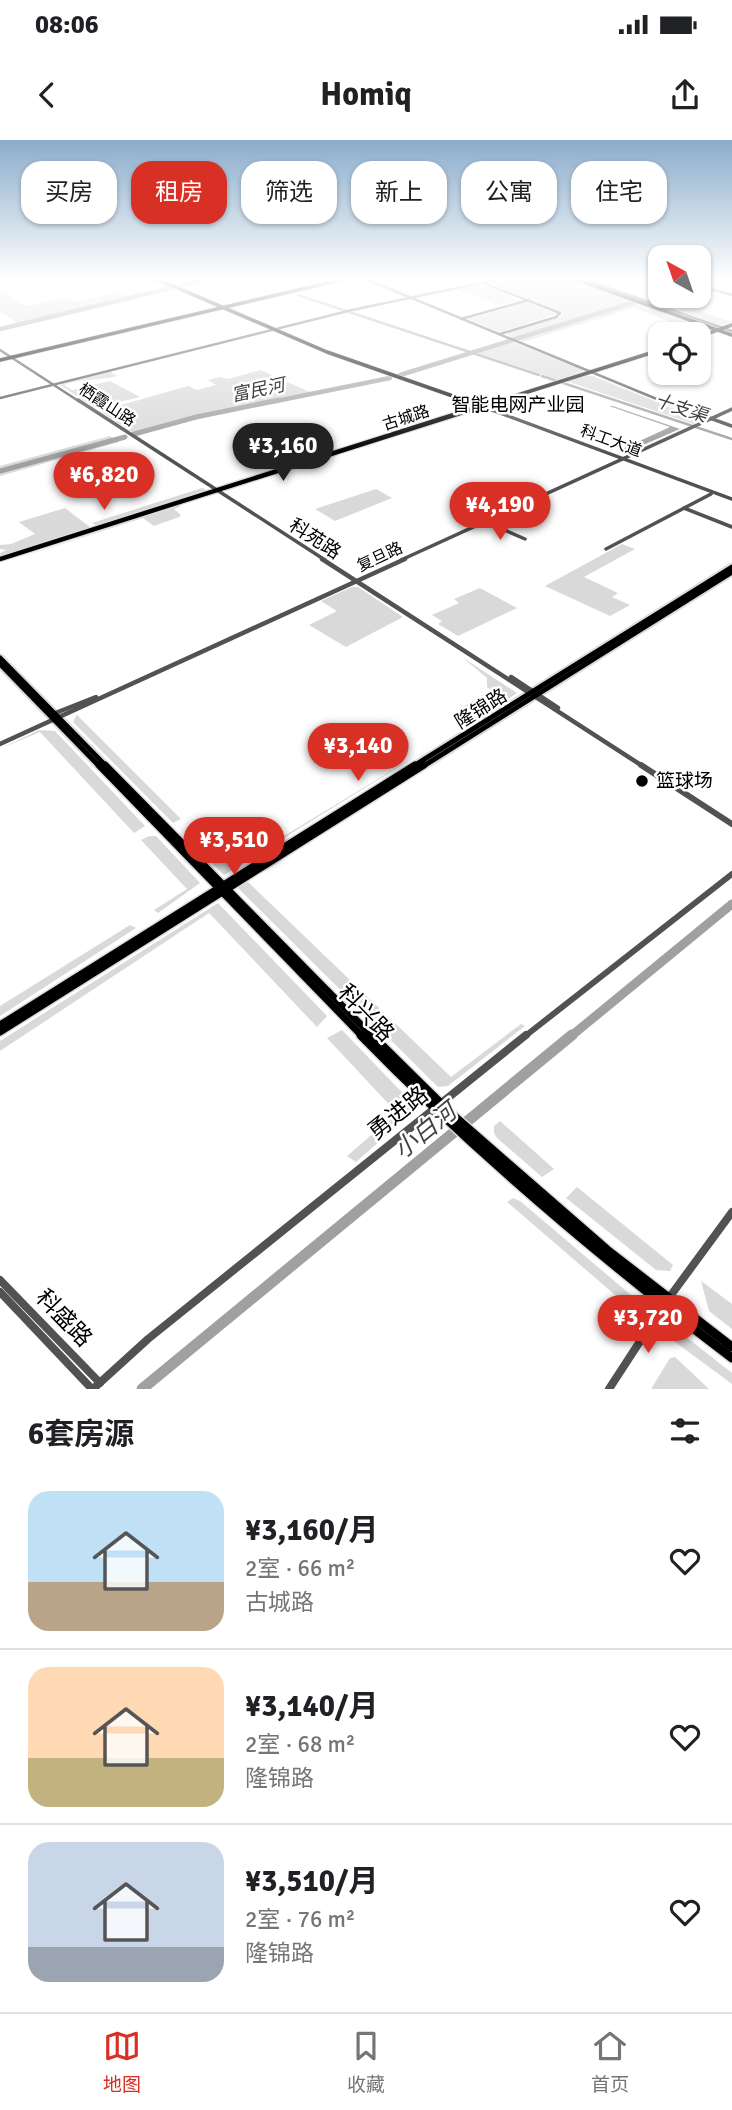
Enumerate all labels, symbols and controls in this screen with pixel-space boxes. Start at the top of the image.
text: 08:06 [35,9,99,41]
text: Homiq [320,75,412,114]
icon: back [28,76,66,114]
icon: share [666,76,704,114]
chip: 买房 [21,161,117,224]
chip: 租房 [131,161,227,224]
chip: 筛选 [241,161,337,224]
chip: 新上 [351,161,447,224]
chip: 公寓 [461,161,557,224]
chip: 住宅 [571,161,667,224]
north arrow [648,245,710,308]
map controls [648,245,711,385]
button: locate [648,322,711,385]
water label: 富民河 [229,373,290,406]
street label: 栖霞山路 [75,379,139,431]
water label: 十支渠 [652,389,713,428]
district label: 智能电网产业园 [451,393,585,417]
street label: 古城路 [380,401,432,435]
street label: 科工大道 [578,421,644,461]
pin: ¥3,160 [226,424,340,483]
text: ¥3,160 [249,431,317,460]
pin: ¥6,820 [47,452,161,512]
text: ¥6,820 [70,460,138,489]
pin: ¥4,190 [443,482,557,542]
text: ¥4,190 [466,490,534,519]
street label: 科苑路 [285,513,345,565]
street label: 复旦路 [354,538,406,576]
street label: 隆锦路 [450,684,512,734]
pin: ¥3,140 [301,724,415,783]
text: ¥3,140 [324,731,392,760]
place label: 篮球场 [656,769,713,793]
marker: 篮球场 [634,773,650,789]
pin: ¥3,510 [177,818,291,877]
text: ¥3,510 [200,825,268,854]
street label: 科兴路 [332,978,400,1048]
street label: 勇进路 [362,1080,434,1146]
water label: 小白河 [388,1094,466,1165]
street label: 科盛路 [30,1283,98,1353]
pin: ¥3,720 [591,1296,705,1355]
text: ¥3,720 [614,1303,682,1332]
icon: filters [666,1412,704,1450]
text: 6套房源 [28,1416,134,1453]
text: ¥3,160/月 [245,1512,378,1549]
icon: home [84,1519,168,1603]
icon: heart [666,1542,704,1580]
text: 2室 · 66 m² [245,1554,355,1583]
text: 古城路 [245,1588,314,1617]
text: ¥3,140/月 [245,1688,378,1725]
icon: home [84,1695,168,1779]
icon: heart [666,1718,704,1756]
text: 2室 · 68 m² [245,1730,355,1759]
text: 隆锦路 [245,1764,314,1793]
text: ¥3,510/月 [245,1863,378,1900]
icon: home [84,1870,168,1954]
icon: heart [666,1893,704,1931]
text: 2室 · 76 m² [245,1905,355,1934]
text: 隆锦路 [245,1939,314,1968]
tab: 地图 [103,2027,141,2097]
tab: 收藏 [347,2027,385,2097]
tab: 首页 [591,2027,629,2097]

